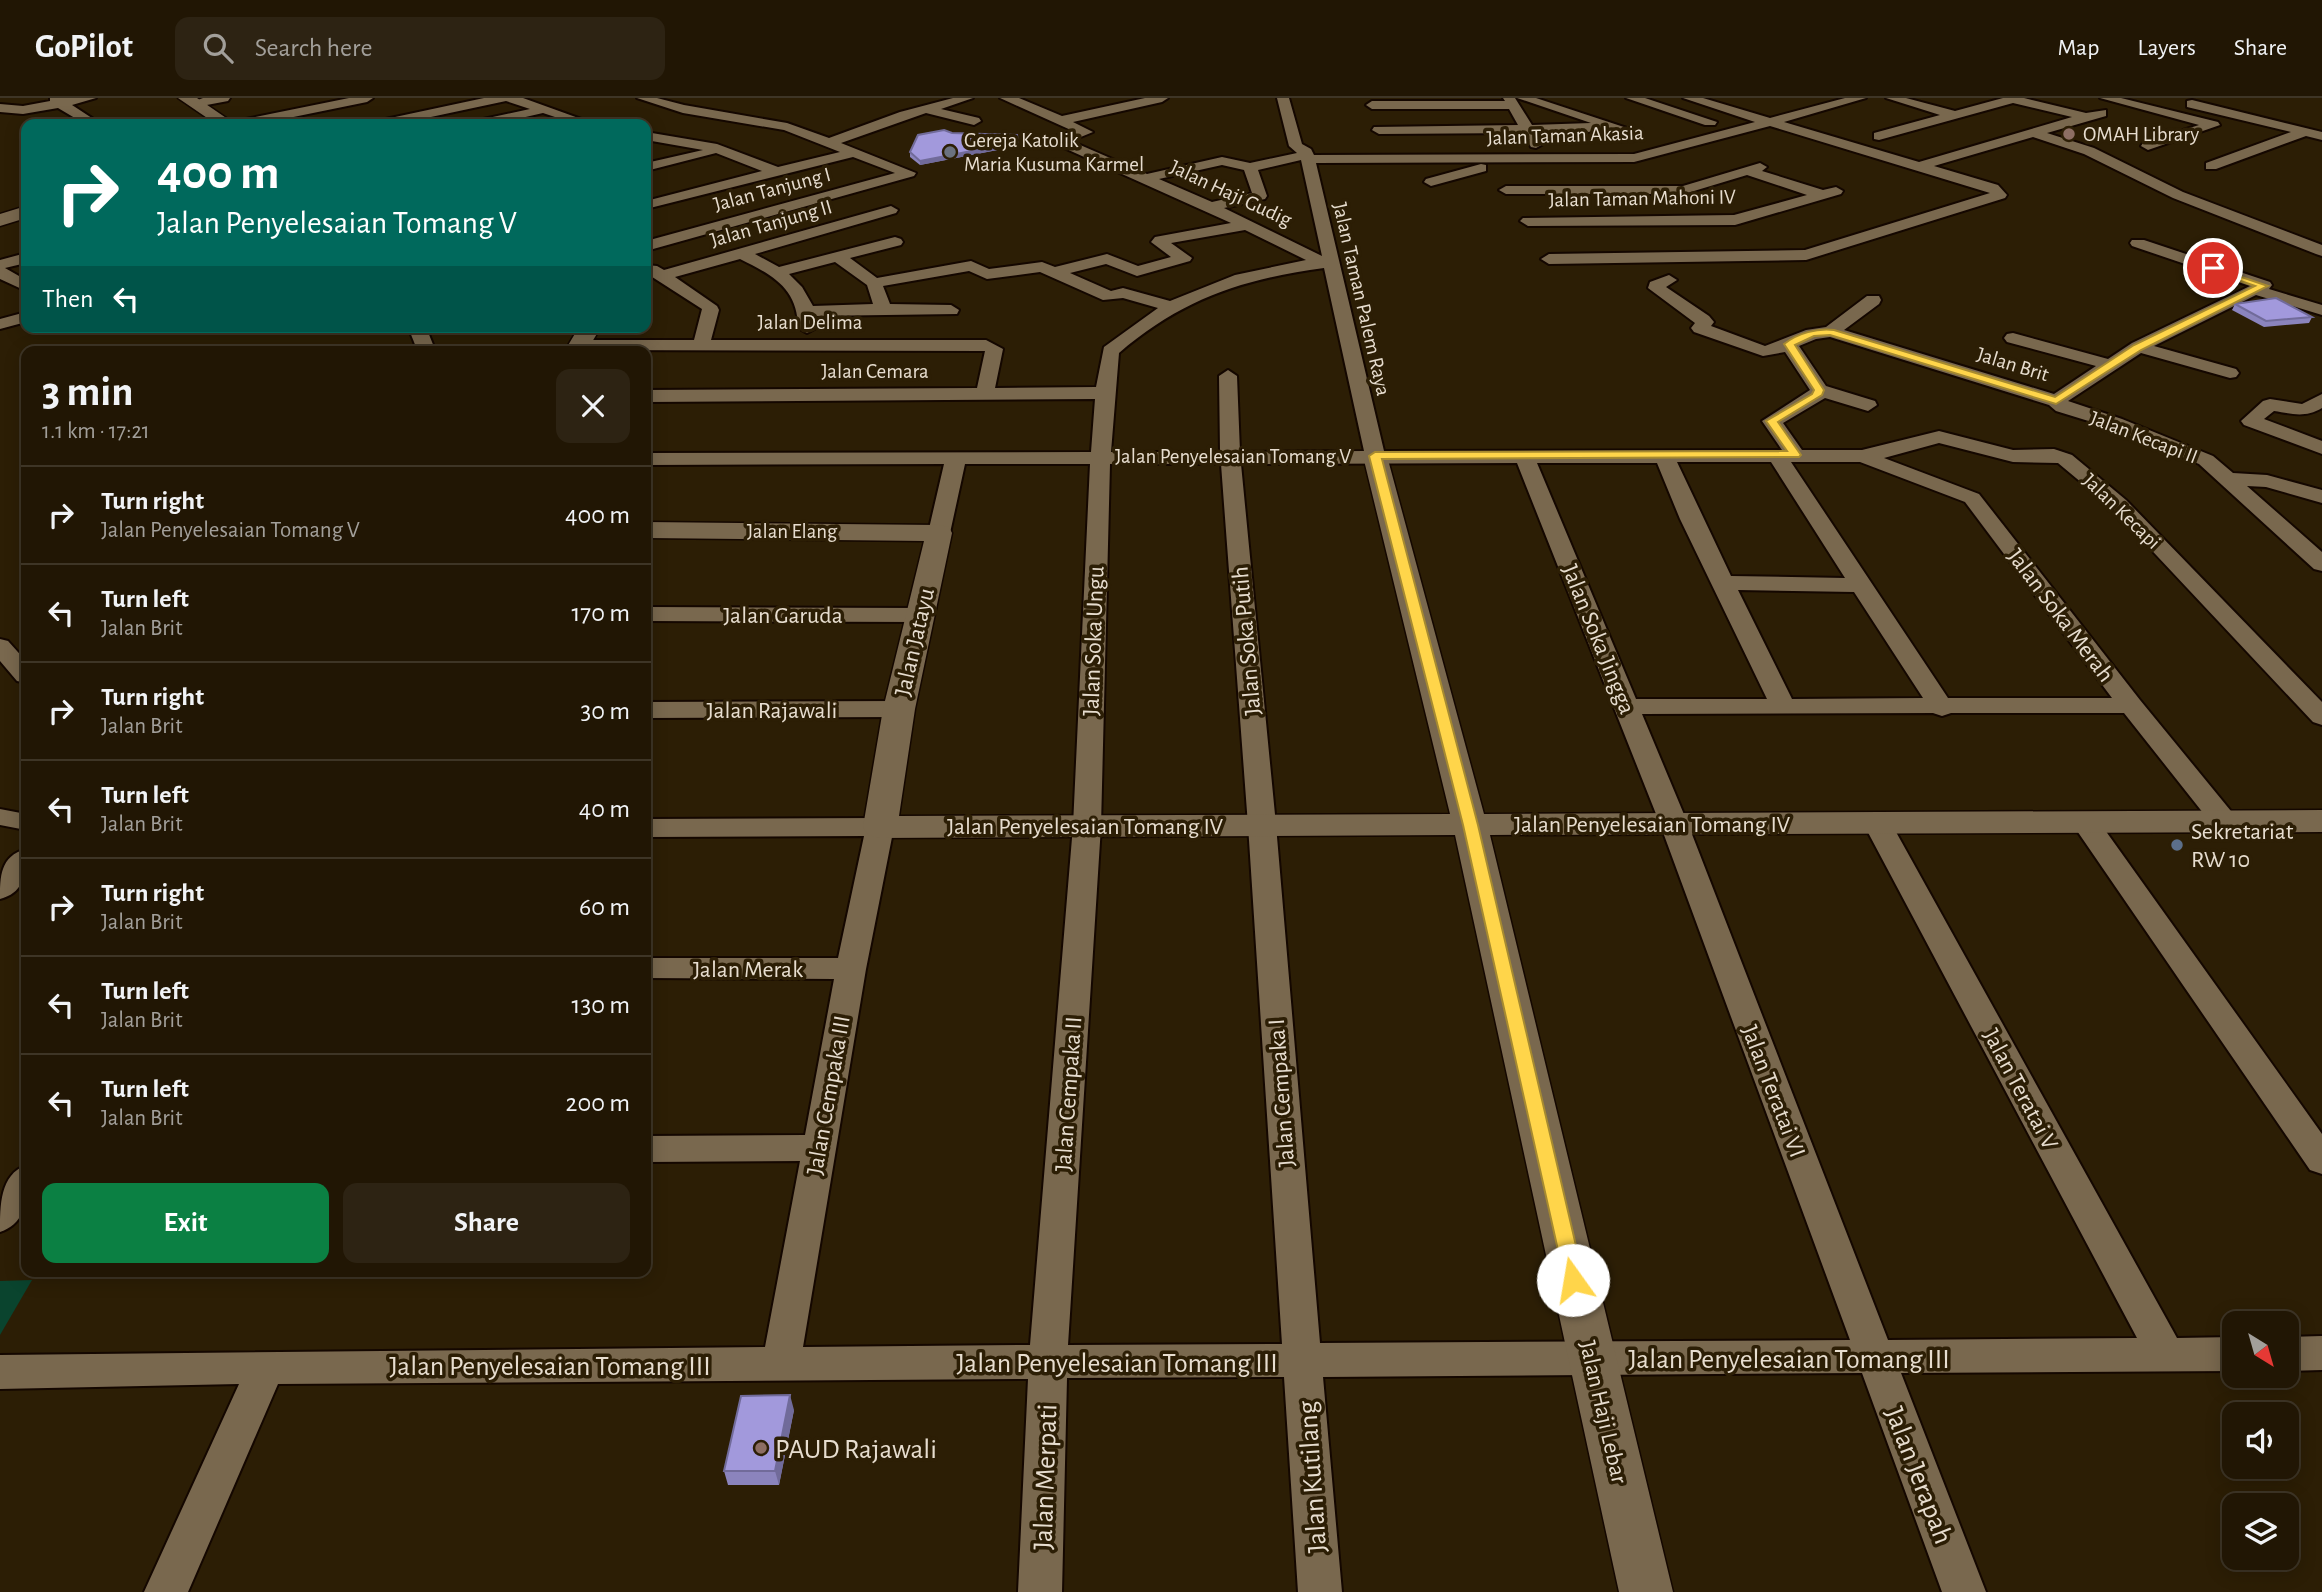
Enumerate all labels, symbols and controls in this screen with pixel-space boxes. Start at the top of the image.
search box [175,17,665,80]
icon: search [199,29,237,67]
text: GoPilot [35,31,133,64]
text: Search here [255,35,372,61]
text: Map [2057,36,2099,60]
text: Layers [2137,36,2196,60]
text: Share [2234,36,2287,60]
street label: Jalan Taman Akasia [1486,122,1644,149]
place label: OMAH Library [2083,124,2199,145]
marker: OMAH Library [2061,126,2077,142]
place label: Gereja Katolik Maria Kusuma Karmel [964,130,1144,175]
marker: Gereja Katolik Maria Kusuma Karmel [942,144,958,160]
icon: right [42,147,133,238]
text: 400 m [157,149,280,198]
street label: Jalan Haji Gudig [1167,156,1296,231]
street label: Jalan Tanjung I [711,164,833,215]
street label: Jalan Taman Mahoni IV [1548,186,1736,211]
street label: Jalan Tanjung II [708,196,835,251]
street label: Jalan Taman Palem Raya [1329,200,1394,398]
text: Jalan Penyelesaian Tomang V [157,207,517,239]
pin [2183,238,2243,298]
icon: arrive [2194,249,2232,287]
icon: left [107,280,145,318]
text: Then [42,286,93,312]
street label: Jalan Delima [758,312,863,333]
street label: Jalan Brit [1974,344,2052,385]
street label: Jalan Cemara [821,361,929,382]
button: close [556,369,630,443]
text: 3 min [42,371,134,413]
street label: Jalan Kecapi II [2087,407,2201,468]
text: 1.1 km · 17:21 [42,420,150,443]
street label: Jalan Penyelesaian Tomang V [1115,446,1351,467]
street label: Jalan Kecapi [2079,469,2164,553]
text: Turn right [101,488,204,514]
icon: right [42,496,80,534]
text: 400 m [565,502,630,528]
text: Jalan Penyelesaian Tomang V [101,519,360,542]
street label: Jalan Elang [747,521,838,542]
street label: Jalan Soka Merah [2002,545,2118,687]
street label: Jalan Soka Jingga [1557,561,1639,718]
street label: Jalan Soka Putih [1229,565,1265,716]
street label: Jalan Soka Ungu [1079,566,1109,716]
text: Turn left [101,586,189,612]
street label: Jalan Jatayu [891,586,939,699]
icon: left [42,594,80,632]
text: 170 m [571,600,630,626]
street label: Jalan Garuda [723,604,843,628]
text: Jalan Brit [101,617,183,640]
text: Turn right [101,684,204,710]
icon: right [42,692,80,730]
text: 30 m [580,698,630,724]
street label: Jalan Rajawali [707,699,837,723]
text: Jalan Brit [101,715,183,738]
text: Turn left [101,782,189,808]
icon: left [42,790,80,828]
text: 40 m [579,796,630,822]
text: Jalan Brit [101,813,183,836]
street label: Jalan Penyelesaian Tomang IV [1514,813,1790,837]
street label: Jalan Penyelesaian Tomang IV [947,815,1223,839]
place label: Sekretariat RW 10 [2191,820,2294,872]
marker: Sekretariat RW 10 [2169,837,2185,853]
text: Turn right [101,880,204,906]
icon: right [42,888,80,926]
text: 60 m [579,894,630,920]
text: Jalan Brit [101,911,183,934]
street label: Jalan Merak [693,958,803,982]
text: Turn left [101,978,189,1004]
icon: left [42,986,80,1024]
text: 130 m [572,992,630,1018]
text: Jalan Brit [101,1009,183,1032]
street label: Jalan Cempaka III [803,1014,855,1177]
street label: Jalan Cempaka II [1052,1016,1086,1172]
street label: Jalan Cempaka I [1265,1018,1299,1168]
street label: Jalan Teratai VI [1737,1022,1809,1161]
street label: Jalan Teratai V [1978,1025,2062,1154]
text: Turn left [101,1076,189,1102]
icon: left [42,1084,80,1122]
text: 200 m [566,1090,630,1116]
text: Jalan Brit [101,1107,183,1130]
button: Exit [42,1183,329,1263]
button: Share [343,1183,630,1263]
position arrow [1536,1243,1610,1317]
north arrow [2222,1311,2300,1388]
map controls [2222,1311,2299,1570]
street label: Jalan Haji Lebar [1575,1338,1631,1486]
street label: Jalan Penyelesaian Tomang III [1628,1346,1950,1374]
street label: Jalan Penyelesaian Tomang III [956,1350,1278,1378]
street label: Jalan Penyelesaian Tomang III [389,1353,711,1381]
street label: Jalan Kutilang [1294,1400,1332,1554]
button: sound [2222,1402,2299,1479]
street label: Jalan Jerapah [1879,1403,1957,1548]
street label: Jalan Merpati [1029,1404,1063,1551]
place label: PAUD Rajawali [775,1436,937,1464]
marker: PAUD Rajawali [753,1440,769,1456]
button: layers [2222,1493,2299,1570]

